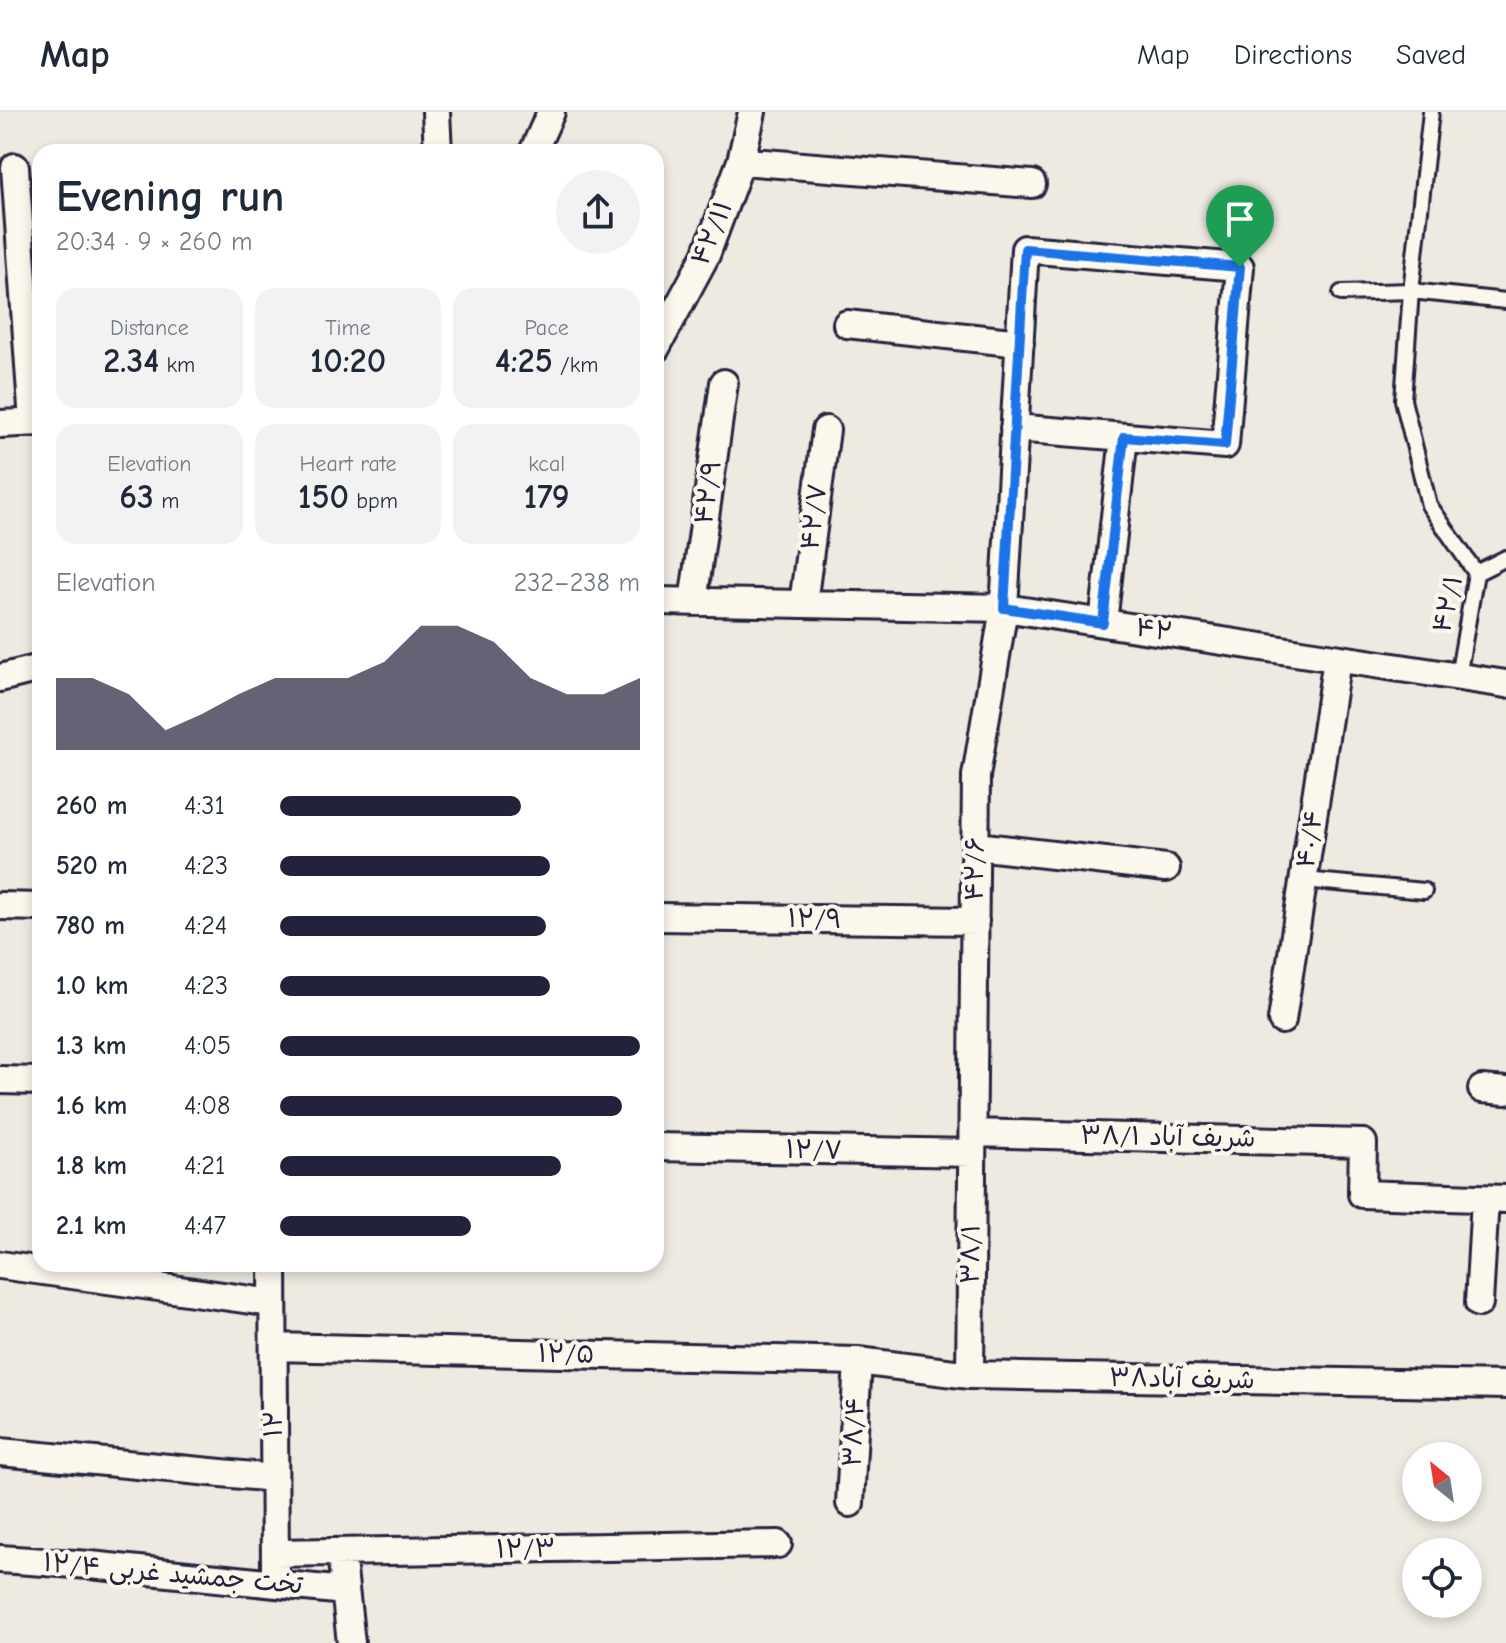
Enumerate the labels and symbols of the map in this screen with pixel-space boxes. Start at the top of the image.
pin [1206,185,1274,267]
street label: ۴۲/۱۱ [685,196,739,270]
street label: ۴۲/۹ [689,458,727,526]
street label: ۴۲/۷ [795,482,833,552]
street label: ۴۲/۱ [1427,572,1469,636]
street label: ۴۲ [1133,612,1175,648]
street label: ۴۰/۴ [1291,808,1329,870]
street label: ۴۲/۶ [959,837,991,901]
street label: ۱۲/۹ [787,904,843,934]
street label: ۳۸/۱ شریف آباد [1080,1120,1256,1154]
street label: ۱۲/۷ [785,1135,843,1165]
street label: ۳۸/۱ [955,1224,987,1284]
street label: ۱۲/۵ [538,1339,594,1369]
street label: شریف آباد۳۸ [1109,1363,1255,1395]
street label: ۳۸/۴ [837,1396,871,1468]
street label: ۱۲ [259,1410,289,1438]
north arrow [1402,1442,1482,1522]
street label: ۱۲/۳ [496,1533,556,1565]
street label: تخت جمشید غربی ۱۲/۴ [42,1548,305,1601]

